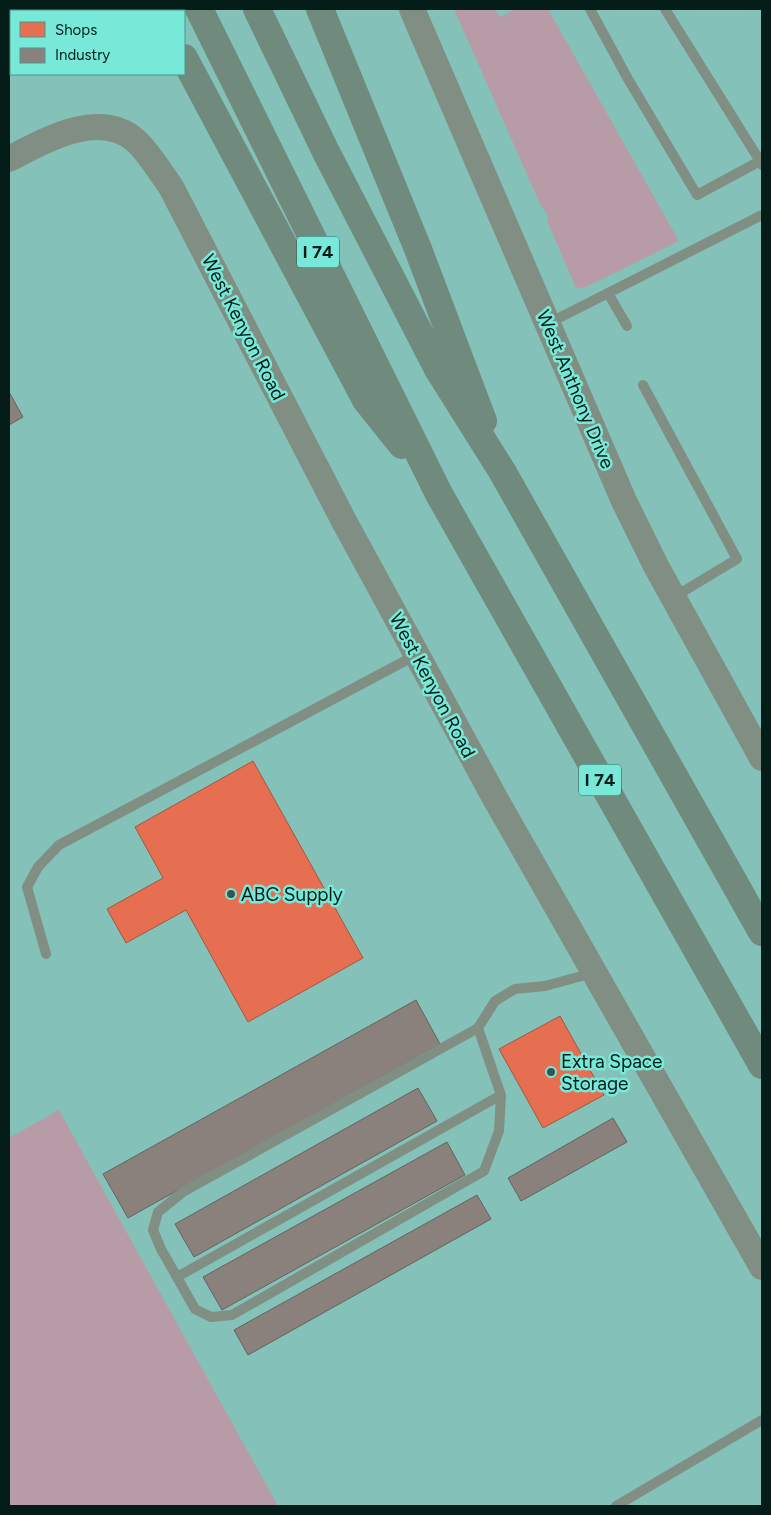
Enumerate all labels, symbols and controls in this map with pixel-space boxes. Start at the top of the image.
legend [10,10,185,75]
text: Shops [55,21,97,39]
text: Industry [55,46,110,64]
road number: I 74 [297,236,339,268]
street label: West Kenyon Road [197,250,290,404]
street label: West Anthony Drive [532,306,619,472]
street label: West Kenyon Road [385,609,480,762]
road number: I 74 [579,764,621,796]
place label: ABC Supply [241,883,343,906]
marker: ABC Supply [225,888,237,900]
place label: Extra Space Storage [561,1050,663,1095]
marker: Extra Space Storage [545,1066,557,1078]

